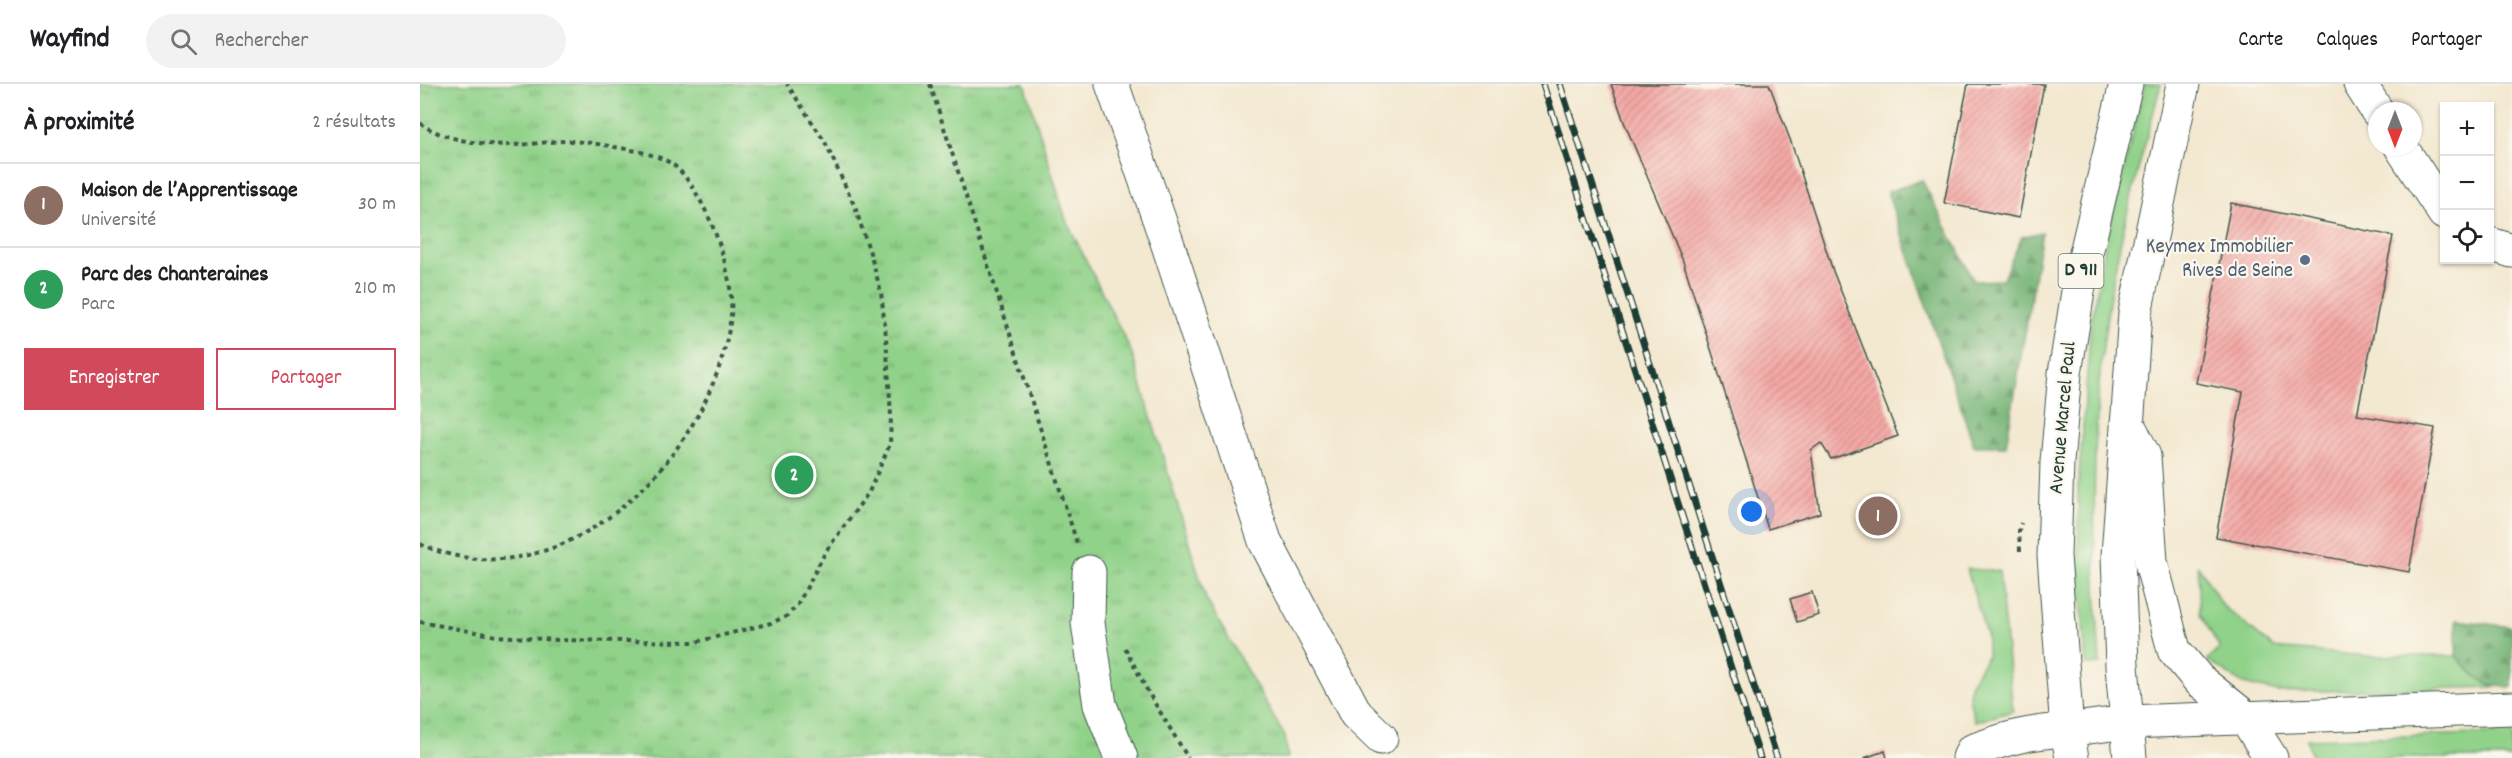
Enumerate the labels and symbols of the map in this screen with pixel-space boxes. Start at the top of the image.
north arrow [2368,102,2422,156]
place label: Keymex Immobilier Rives de Seine [2146,233,2293,287]
marker: Keymex Immobilier Rives de Seine [2298,253,2312,267]
road number: D 911 [2058,254,2104,288]
street label: Avenue Marcel Paul [2042,340,2086,496]
pin: 2 [774,452,814,498]
pin: 1 [1858,494,1898,538]
your location [1737,497,1766,526]

